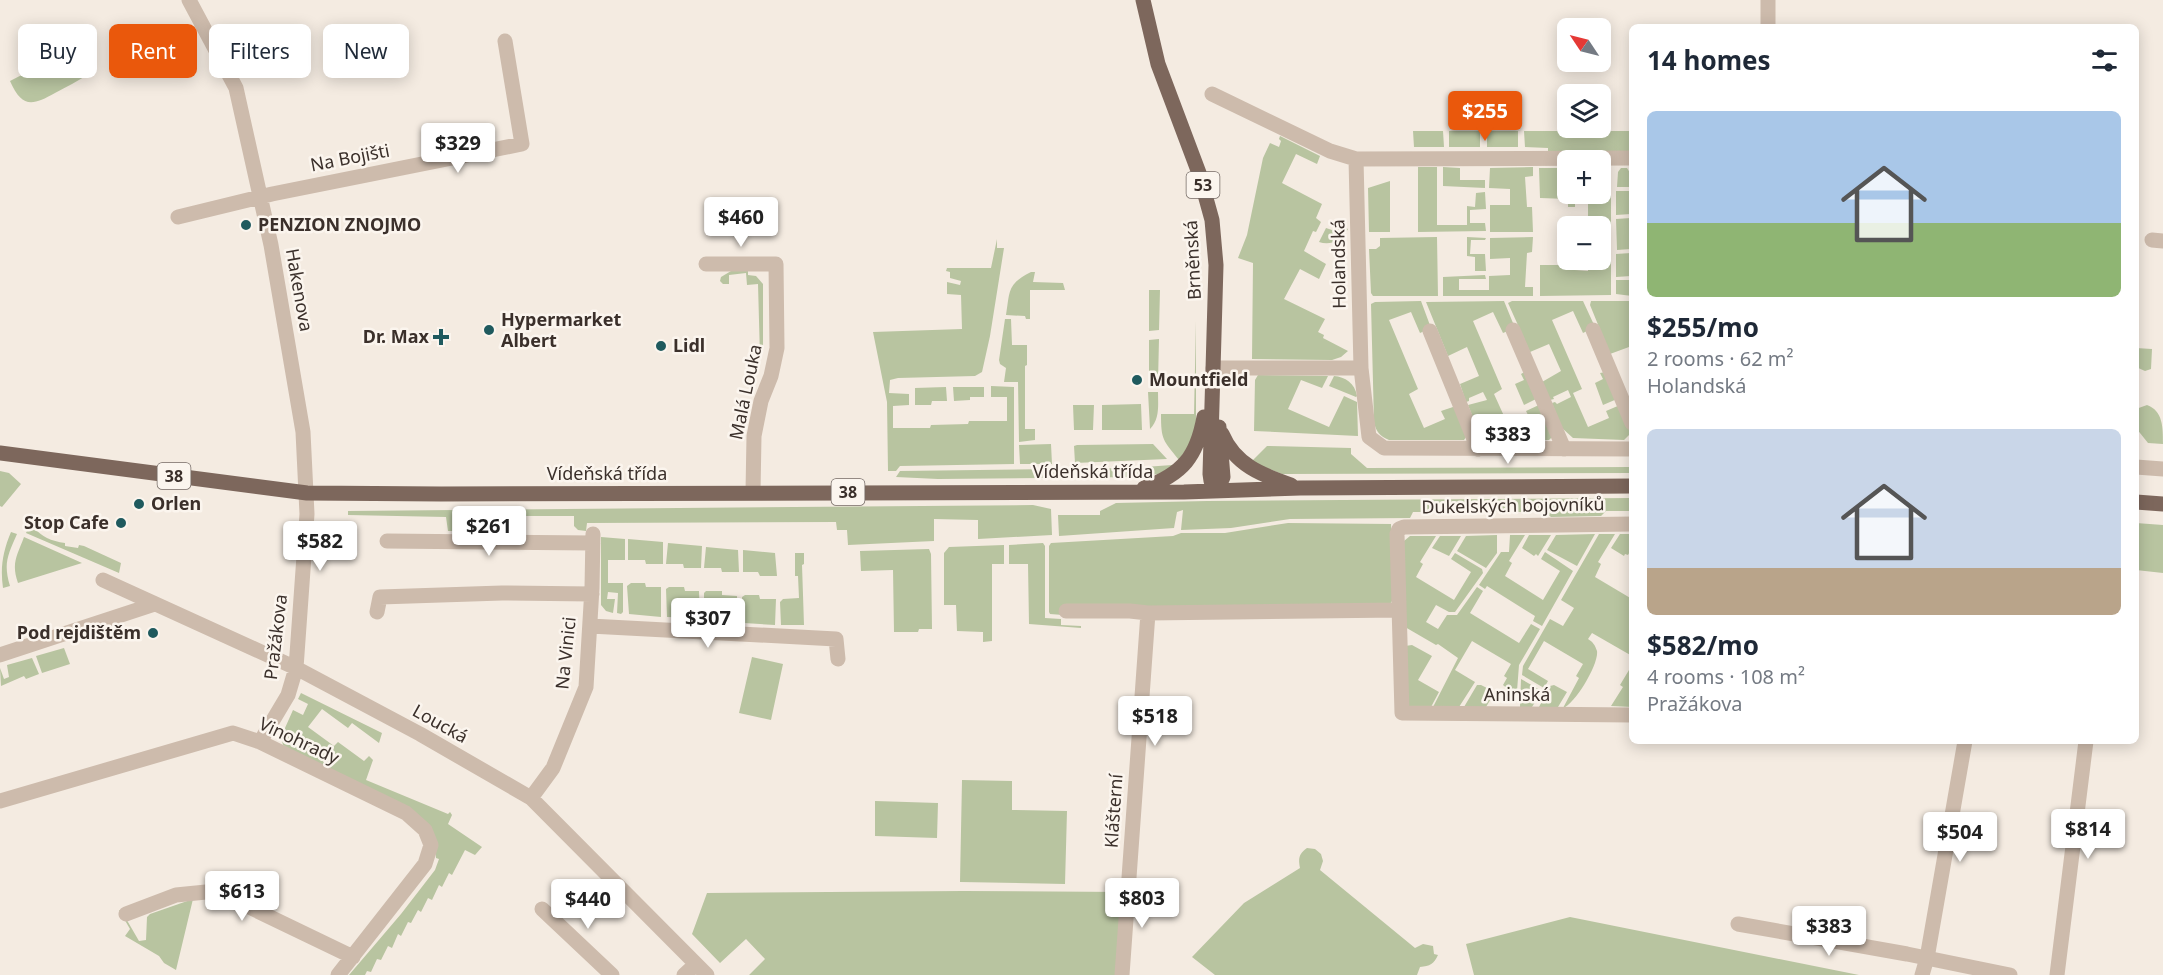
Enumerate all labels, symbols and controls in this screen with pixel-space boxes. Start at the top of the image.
north arrow [1557,18,1611,72]
map controls [1557,18,1611,270]
chip: Buy [18,24,97,78]
chip: Rent [109,24,197,78]
chip: Filters [209,24,311,78]
chip: New [323,24,409,78]
text: 14 homes [1647,42,1771,78]
icon: filters [2088,44,2121,77]
button: layers [1557,84,1611,138]
pin: $255 [1449,91,1521,142]
text: $255 [1462,97,1508,124]
pin: $329 [422,123,494,174]
text: $329 [435,129,481,156]
street label: Na Bojišti [308,138,391,176]
button: + [1557,150,1611,204]
icon: home [1830,150,1938,258]
road number: 53 [1186,172,1220,198]
pin: $460 [705,197,777,248]
text: $460 [718,203,764,230]
place label: PENZION ZNOJMO [258,212,421,236]
button: − [1557,216,1611,270]
marker: PENZION ZNOJMO [239,218,253,232]
street label: Holandská [1325,219,1351,309]
street label: Brněnská [1178,220,1206,301]
street label: Hakenova [281,246,319,333]
place label: Hypermarket Albert [501,307,621,352]
text: $255/mo [1647,309,1759,345]
marker: Hypermarket Albert [482,323,496,337]
place label: Dr. Max [363,324,430,348]
marker: Dr. Max [434,330,448,344]
place label: Lidl [673,333,705,357]
marker: Lidl [654,339,668,353]
street label: Malá Louka [723,342,767,442]
text: 2 rooms · 62 m² [1647,345,1794,372]
place label: Mountfield [1149,367,1248,391]
text: Holandská [1647,372,1746,399]
marker: Mountfield [1130,373,1144,387]
pin: $383 [1472,414,1544,465]
text: $383 [1485,420,1531,447]
street label: Vídeňská třída [1033,459,1153,483]
street label: Vídeňská třída [547,461,667,485]
road number: 38 [158,463,190,489]
icon: home [1830,468,1938,576]
road number: 38 [832,479,864,505]
place label: Orlen [151,491,201,515]
street label: Dukelských bojovníků [1421,491,1605,519]
marker: Orlen [132,497,146,511]
pin: $261 [453,506,525,557]
place label: Stop Cafe [24,510,109,534]
text: $261 [466,512,512,539]
marker: Stop Cafe [114,516,128,530]
pin: $582 [284,521,356,572]
text: $582 [297,527,343,554]
street label: Pražákova [258,593,292,681]
pin: $307 [672,598,744,649]
text: $307 [685,604,731,631]
street label: Na Vinici [549,615,581,690]
place label: Pod rejdištěm [17,620,141,644]
marker: Pod rejdištěm [146,626,160,640]
text: $582/mo [1647,627,1759,663]
text: 4 rooms · 108 m² [1647,663,1805,690]
street label: Aninská [1484,682,1550,706]
text: Pražákova [1647,690,1743,717]
pin: $518 [1119,696,1191,747]
street label: Loucká [409,698,472,748]
text: $518 [1132,702,1178,729]
street label: Vinohrady [255,711,344,769]
street label: Klášterní [1098,773,1128,849]
pin: $814 [2052,809,2124,860]
pin: $504 [1924,812,1996,863]
text: $814 [2065,815,2111,842]
text: $504 [1937,818,1983,845]
pin: $613 [206,871,278,922]
text: $613 [219,877,265,904]
pin: $803 [1106,878,1178,929]
pin: $440 [552,879,624,930]
text: $803 [1119,884,1165,911]
text: $440 [565,885,611,912]
pin: $383 [1793,906,1865,957]
text: $383 [1806,912,1852,939]

